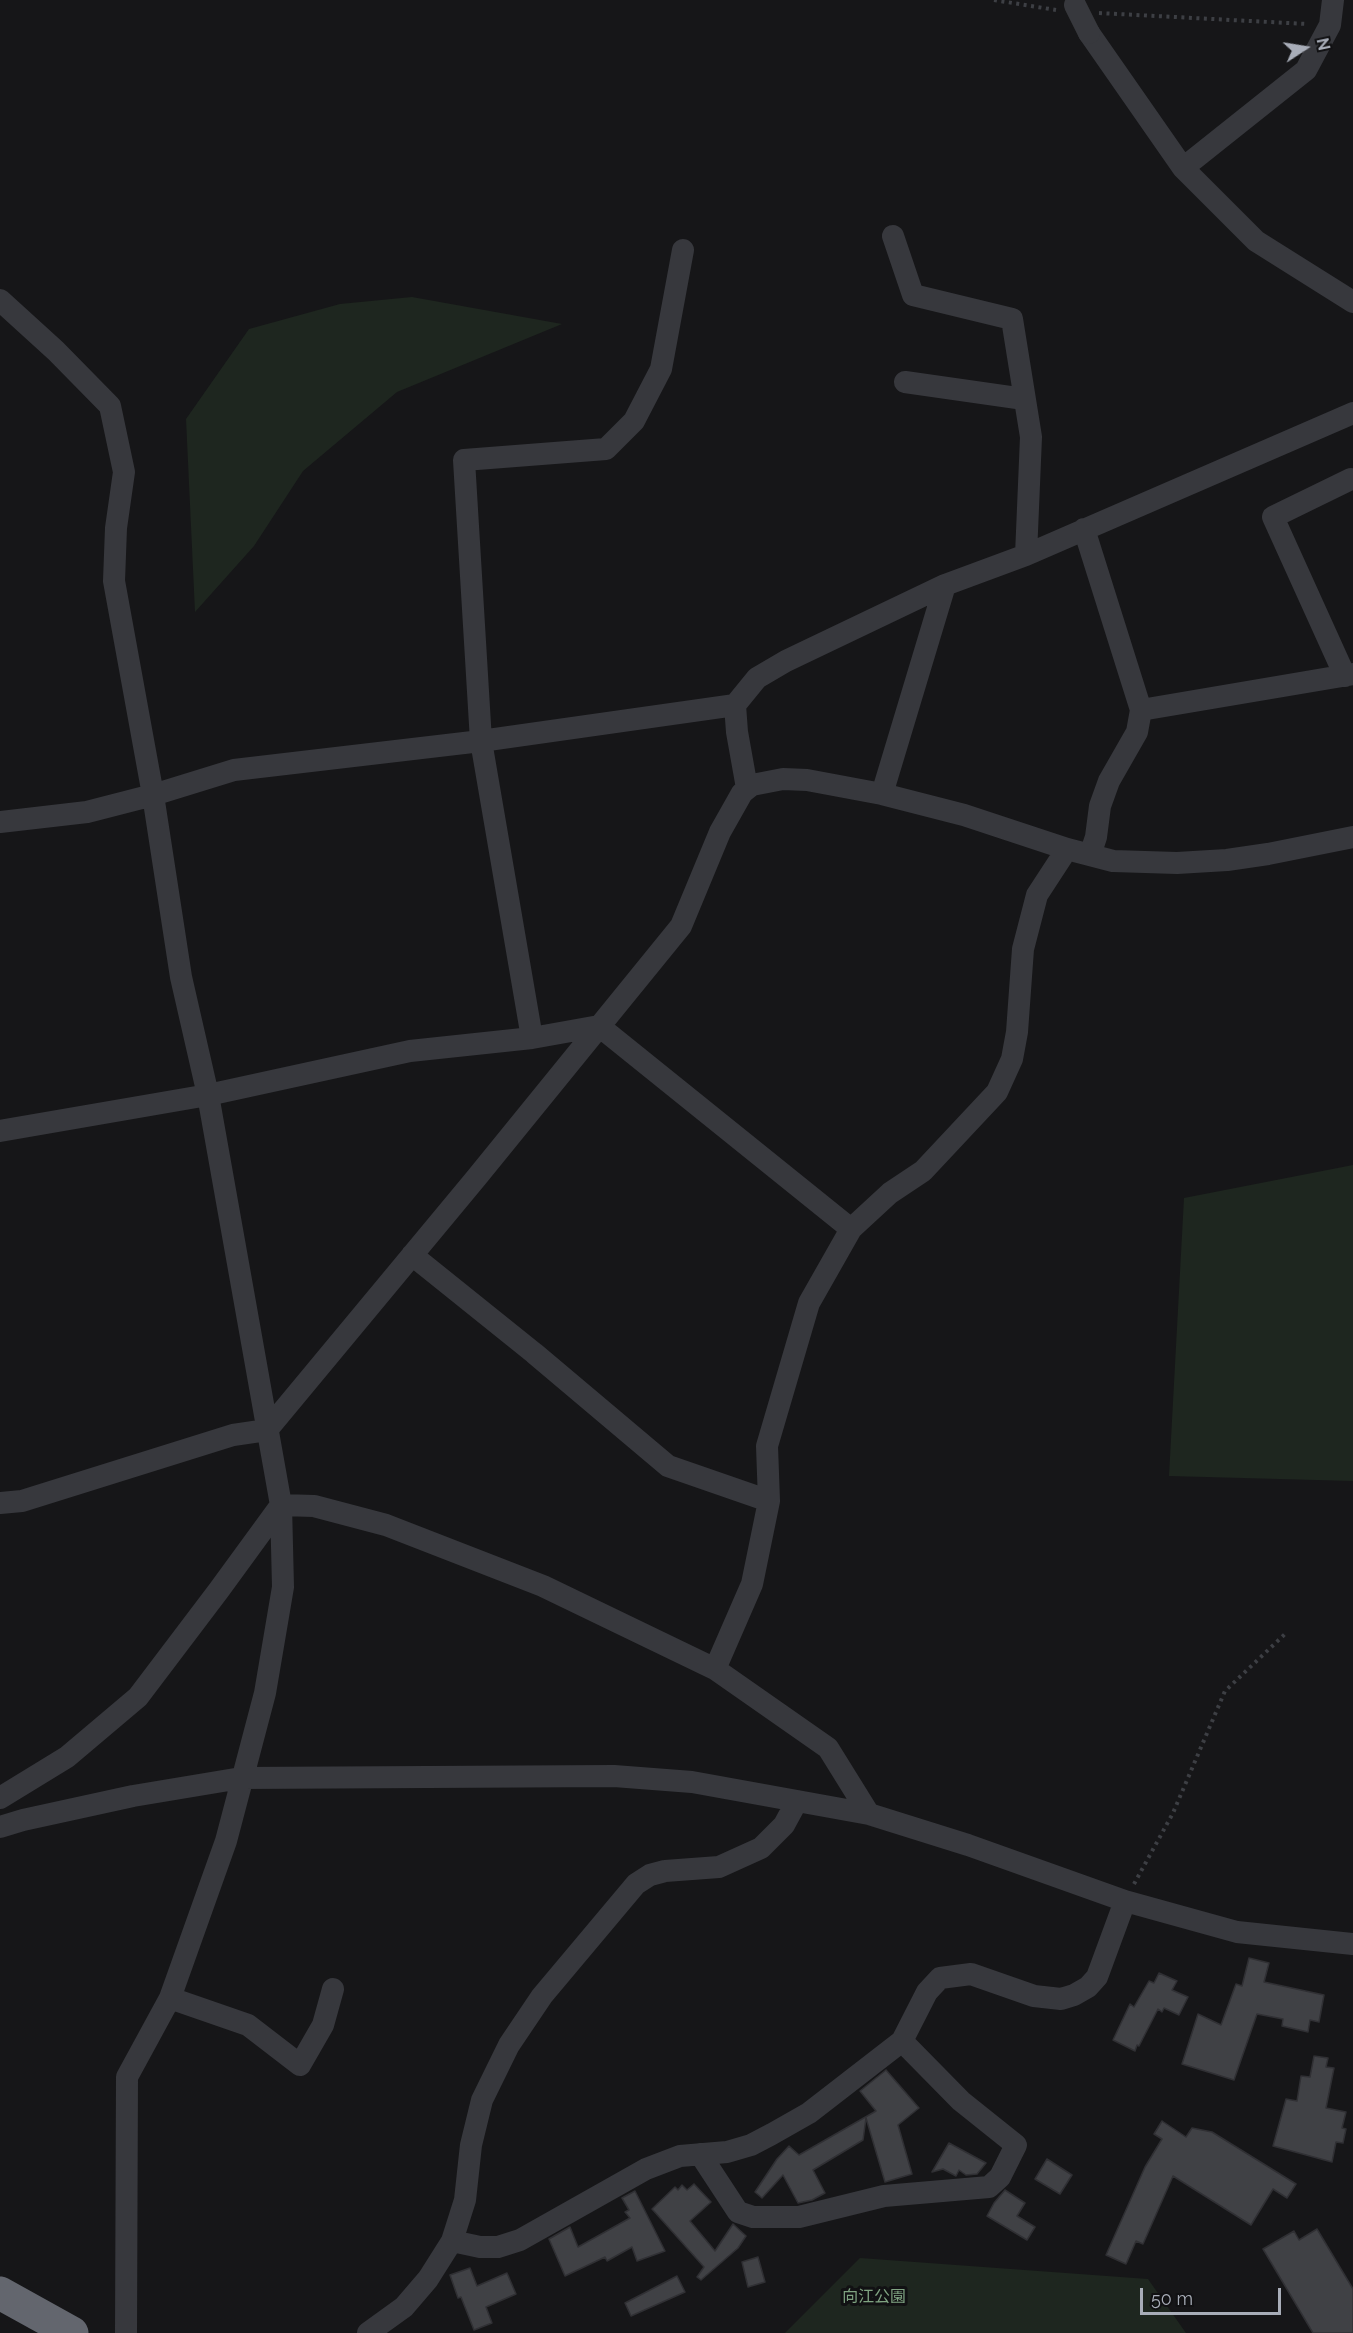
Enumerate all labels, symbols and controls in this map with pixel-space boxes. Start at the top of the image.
north arrow [1275,18,1335,78]
text: N [1313,36,1334,52]
scale bar [1143,2276,1284,2314]
park label: 向江公園 [842,2287,906,2307]
text: 50 m [1151,2288,1193,2309]

